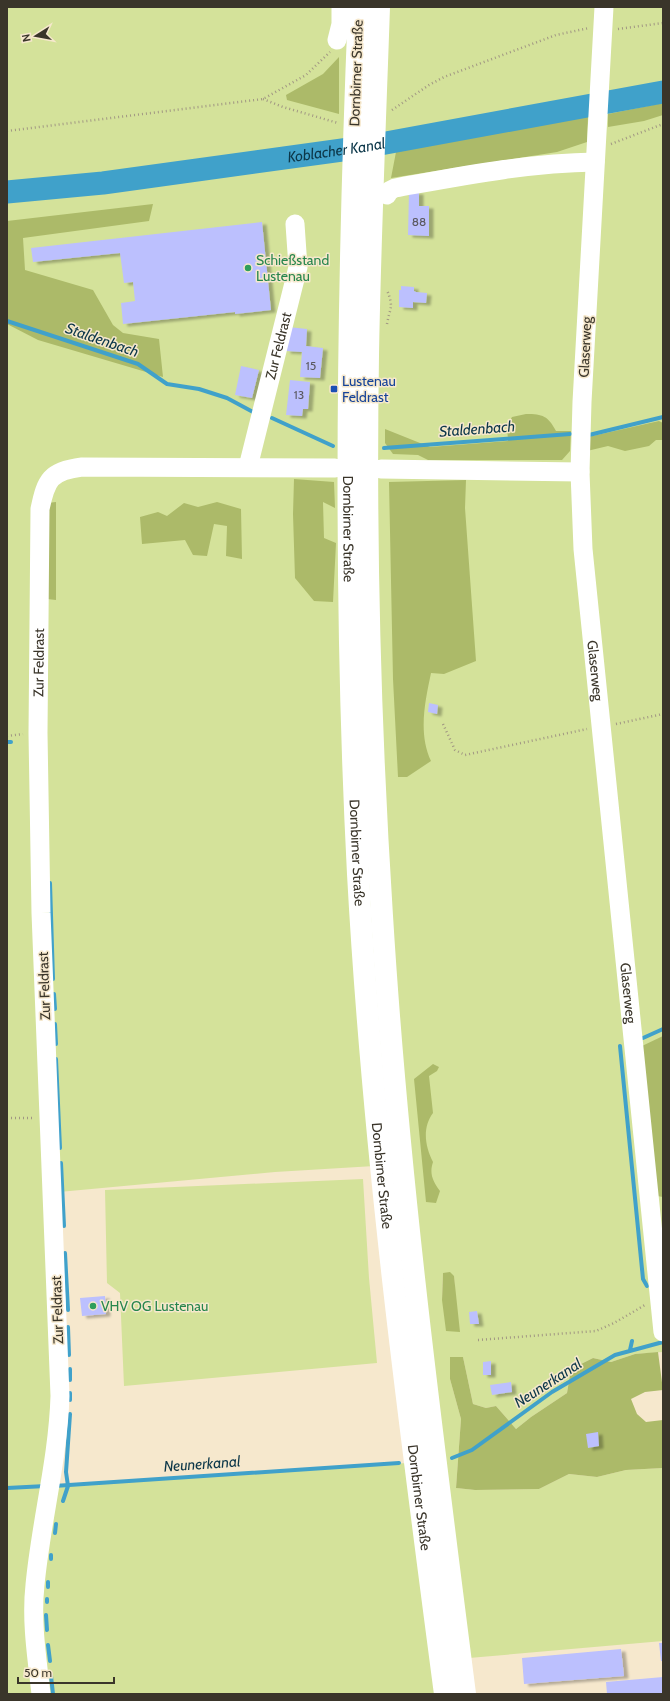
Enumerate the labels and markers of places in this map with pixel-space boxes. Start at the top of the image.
place label: Schießstand Lustenau [256,251,329,285]
marker: Schießstand Lustenau [243,263,253,273]
place label: Lustenau Feldrast [342,372,396,406]
marker: Lustenau Feldrast [329,384,339,394]
place label: VHV OG Lustenau [101,1297,208,1315]
marker: VHV OG Lustenau [88,1301,98,1311]

